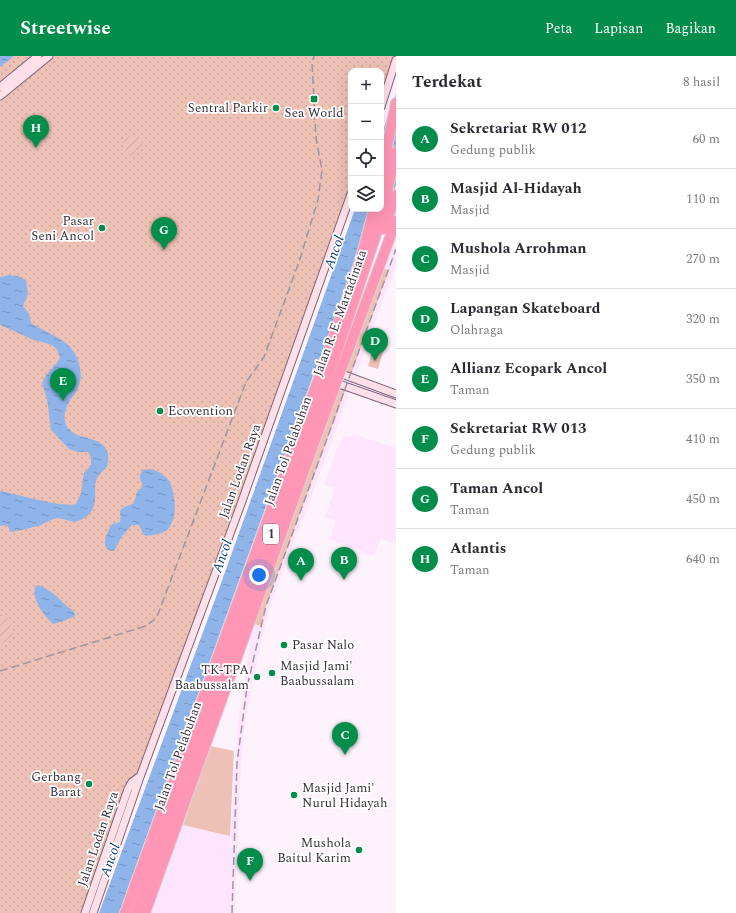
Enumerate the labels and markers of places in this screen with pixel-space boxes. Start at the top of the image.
marker: Sea World [309,94,319,104]
place label: Sentral Parkir [188,98,268,118]
marker: Sentral Parkir [271,103,281,113]
place label: Sea World [285,103,343,123]
pin: H [23,115,49,148]
place label: Pasar Seni Ancol [31,211,94,246]
pin: G [151,217,177,250]
marker: Pasar Seni Ancol [97,223,107,233]
pin: D [362,328,388,361]
pin: E [50,368,76,401]
place label: Ecovention [168,401,234,421]
marker: Ecovention [155,406,165,416]
pin: B [331,547,357,580]
pin: A [288,548,314,581]
place label: Pasar Nalo [292,635,354,655]
marker: Pasar Nalo [279,640,289,650]
place label: Masjid Jami' Baabussalam [280,656,355,691]
place label: TK-TPA Baabussalam [174,660,249,695]
marker: Masjid Jami' Baabussalam [267,668,277,678]
marker: TK-TPA Baabussalam [252,672,262,682]
pin: C [332,722,358,755]
place label: Gerbang Barat [31,767,81,802]
place label: Masjid Jami' Nurul Hidayah [302,778,388,813]
marker: Gerbang Barat [84,779,94,789]
marker: Masjid Jami' Nurul Hidayah [289,790,299,800]
place label: Mushola Baitul Karim [277,833,352,868]
marker: Mushola Baitul Karim [354,845,364,855]
pin: F [237,848,263,881]

